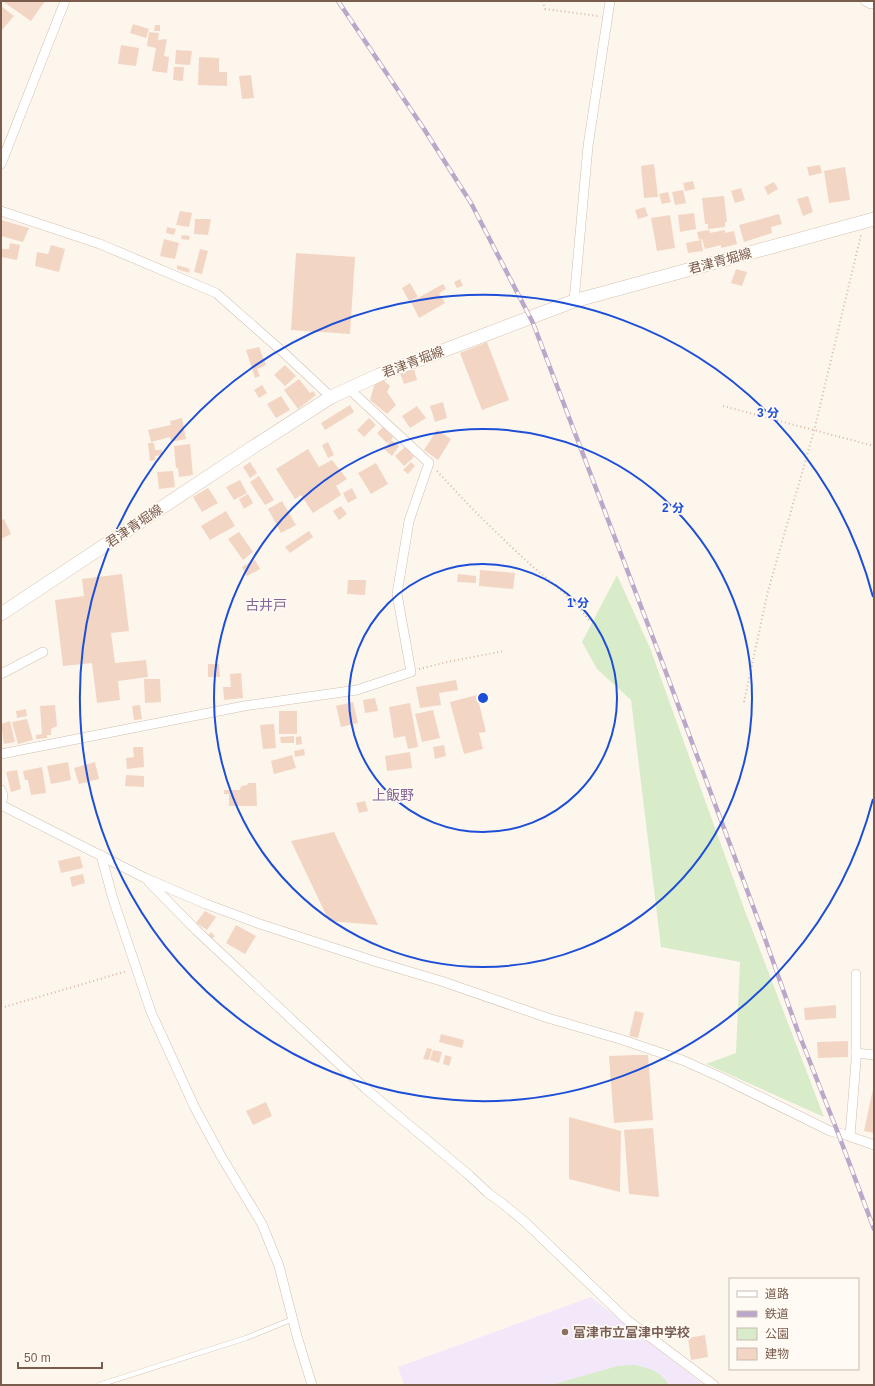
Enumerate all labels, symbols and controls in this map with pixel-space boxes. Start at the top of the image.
street label: 君津青堀線 [687,245,753,277]
street label: 君津青堀線 [380,343,446,381]
text: 3 分 [757,406,779,420]
text: 2 分 [662,501,684,515]
street label: 君津青堀線 [103,502,165,550]
text: 1 分 [567,596,589,610]
district label: 古井戸 [245,597,287,613]
centre of rings [476,691,490,705]
district label: 上飯野 [372,787,414,803]
legend [729,1278,859,1370]
text: 道路 [765,1287,789,1301]
text: 鉄道 [765,1307,789,1321]
place label: 富津市立富津中学校 [573,1325,690,1340]
marker: 富津市立富津中学校 [560,1327,570,1337]
text: 公園 [765,1327,789,1341]
scale bar [18,1344,102,1370]
text: 建物 [765,1347,789,1361]
text: 50 m [24,1351,51,1365]

